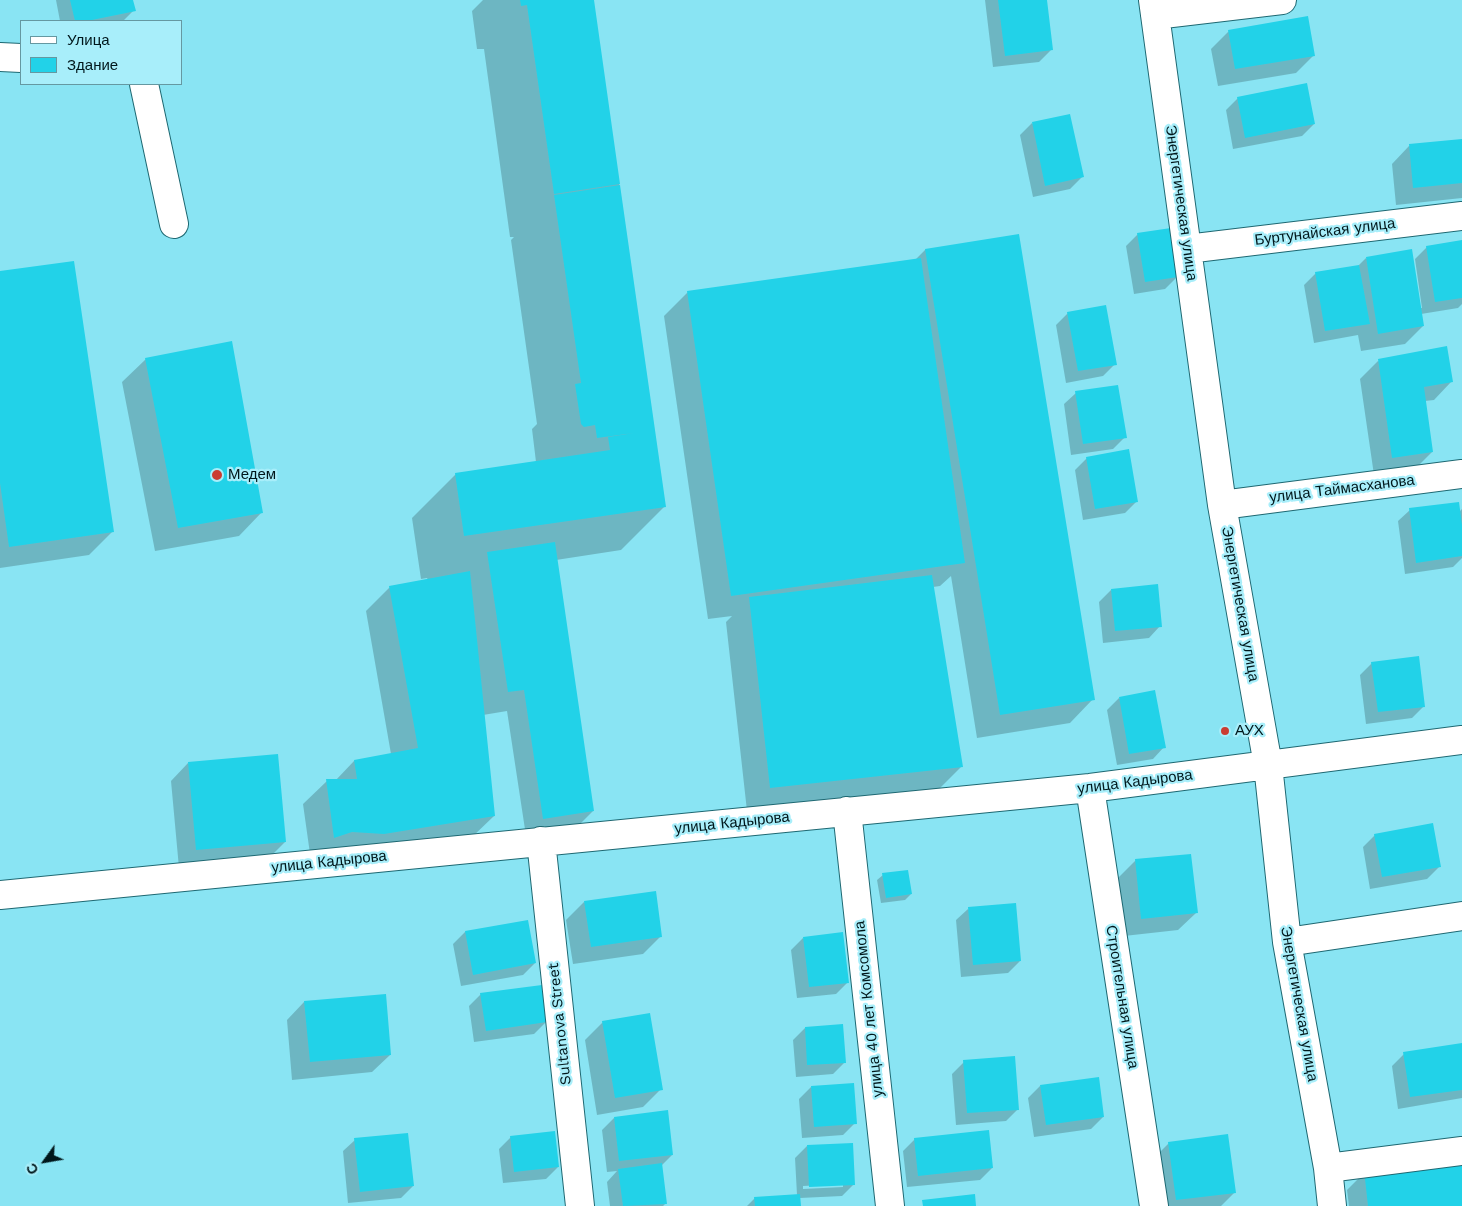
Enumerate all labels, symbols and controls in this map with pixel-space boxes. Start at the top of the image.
legend [20,20,182,85]
text: Улица [67,31,110,49]
text: Здание [67,56,118,74]
street label: Энергетическая улица [1161,124,1201,282]
street label: Буртунайская улица [1254,214,1396,250]
place label: Медем [228,466,276,484]
marker: Медем [210,468,224,482]
street label: улица Таймасханова [1268,471,1416,507]
street label: Энергетическая улица [1217,525,1263,683]
place label: АУХ [1235,722,1264,740]
marker: АУХ [1219,725,1231,737]
street label: улица Кадырова [1076,766,1194,798]
street label: улица Кадырова [673,808,791,838]
street label: улица Кадырова [270,847,388,877]
street label: улица 40 лет Комсомола [851,920,887,1098]
street label: Строительная улица [1102,924,1142,1070]
street label: Энергетическая улица [1276,925,1322,1083]
street label: Sultanova Street [545,962,575,1086]
north arrow [20,1136,70,1186]
text: С [23,1160,42,1177]

